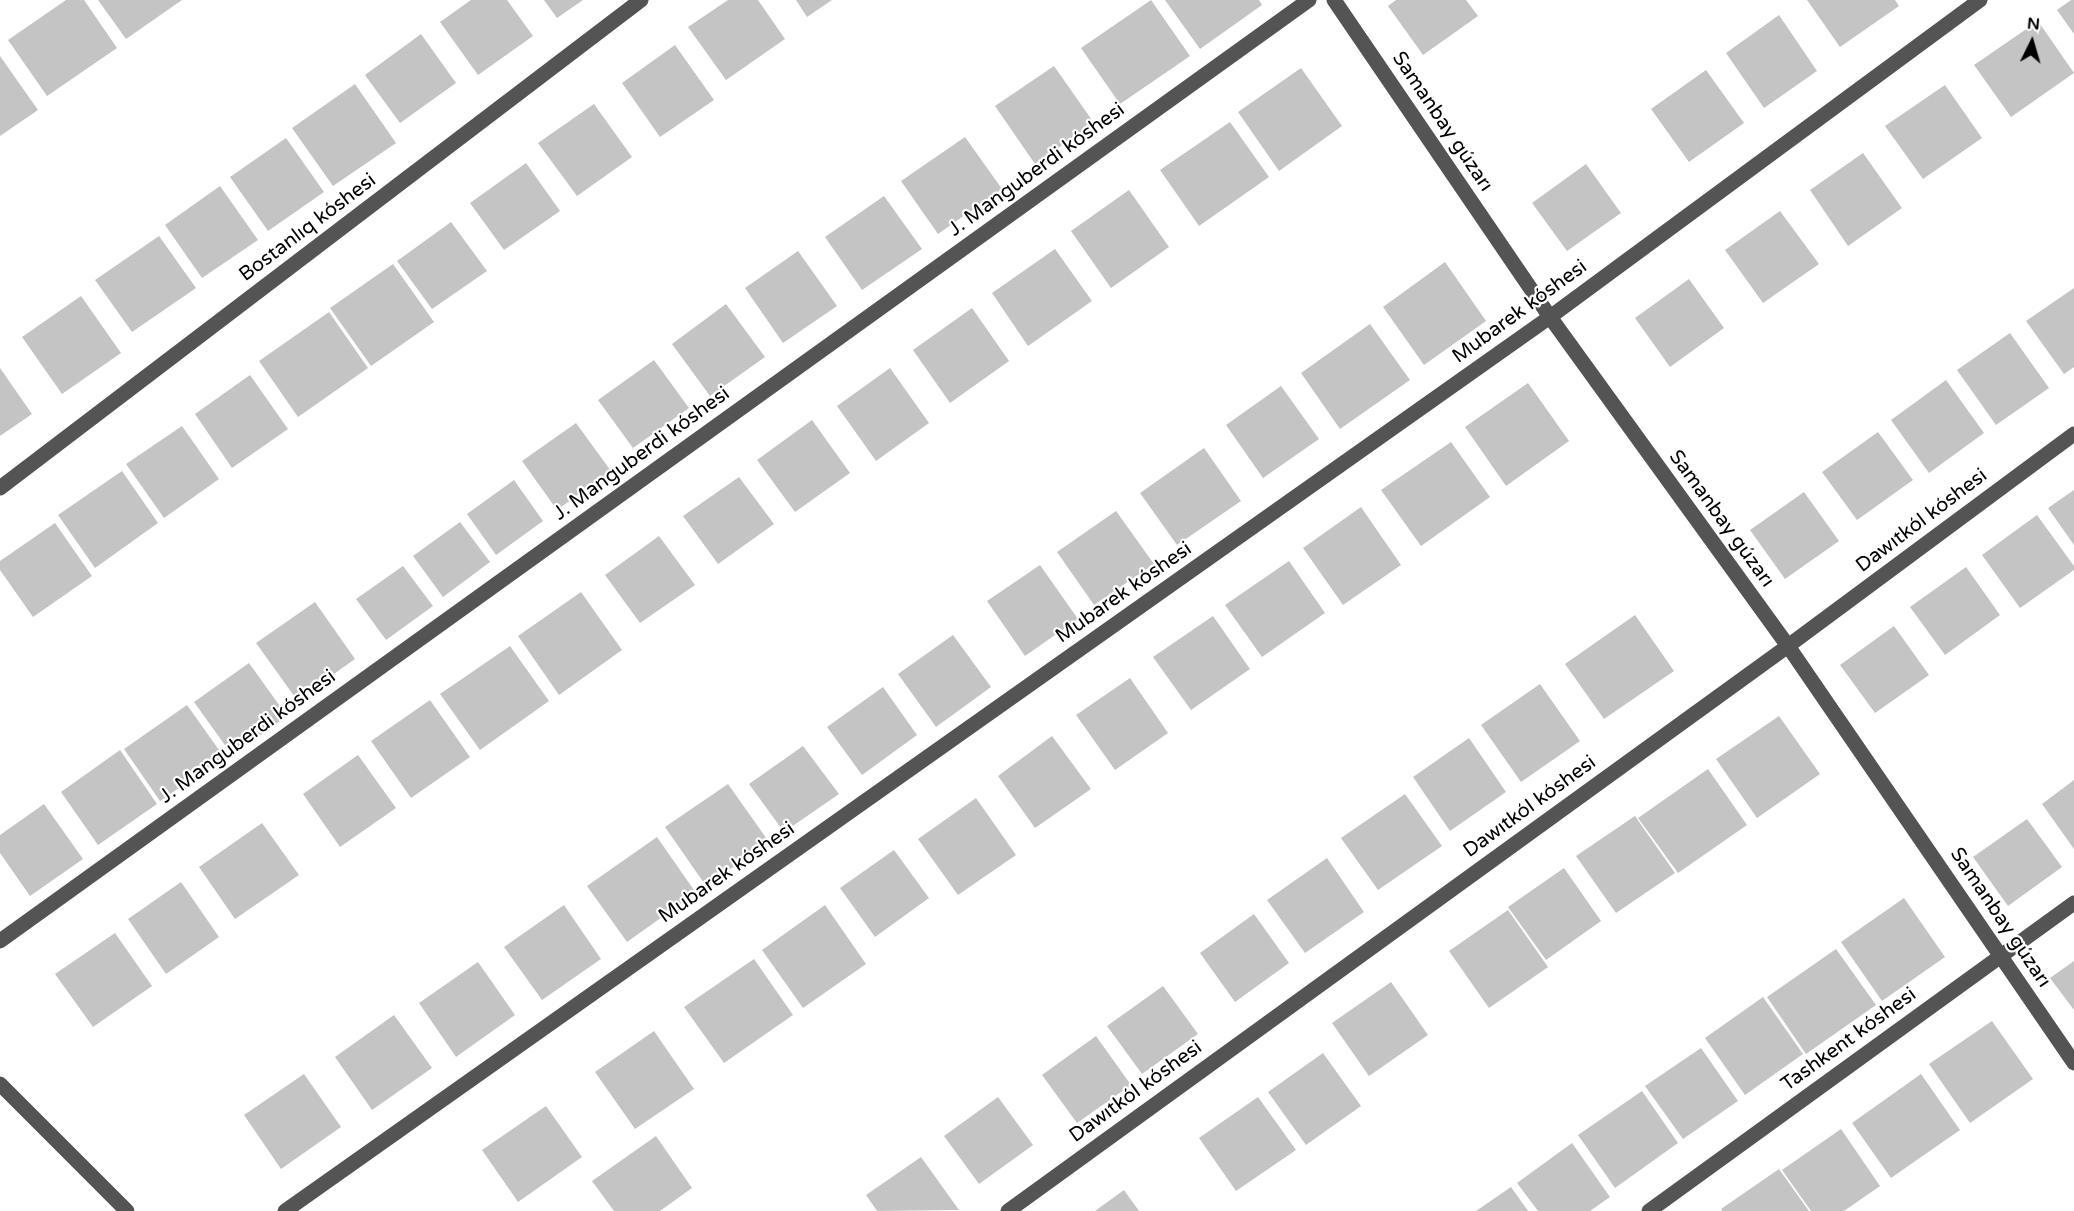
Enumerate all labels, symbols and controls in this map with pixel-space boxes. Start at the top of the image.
north arrow [2002,12,2062,72]
text: N [2026,14,2041,35]
street label: Samanbay gúzarı [1386,47,1498,197]
street label: J. Manguberdi kóshesi [944,98,1130,242]
street label: Bostanlıq kóshesi [235,169,381,287]
street label: Mubarek kóshesi [1448,255,1592,369]
street label: J. Manguberdi kóshesi [549,382,735,526]
street label: Samanbay gúzarı [1663,446,1779,592]
street label: Dawıtkól kóshesi [1852,464,1992,578]
street label: Mubarek kóshesi [1051,537,1197,649]
street label: J. Manguberdi kóshesi [155,665,341,809]
street label: Dawıtkól kóshesi [1459,751,1601,863]
street label: Mubarek kóshesi [654,817,800,929]
street label: Samanbay gúzarı [1944,843,2056,993]
street label: Tashkent kóshesi [1777,983,1921,1097]
street label: Dawıtkól kóshesi [1065,1036,1207,1148]

